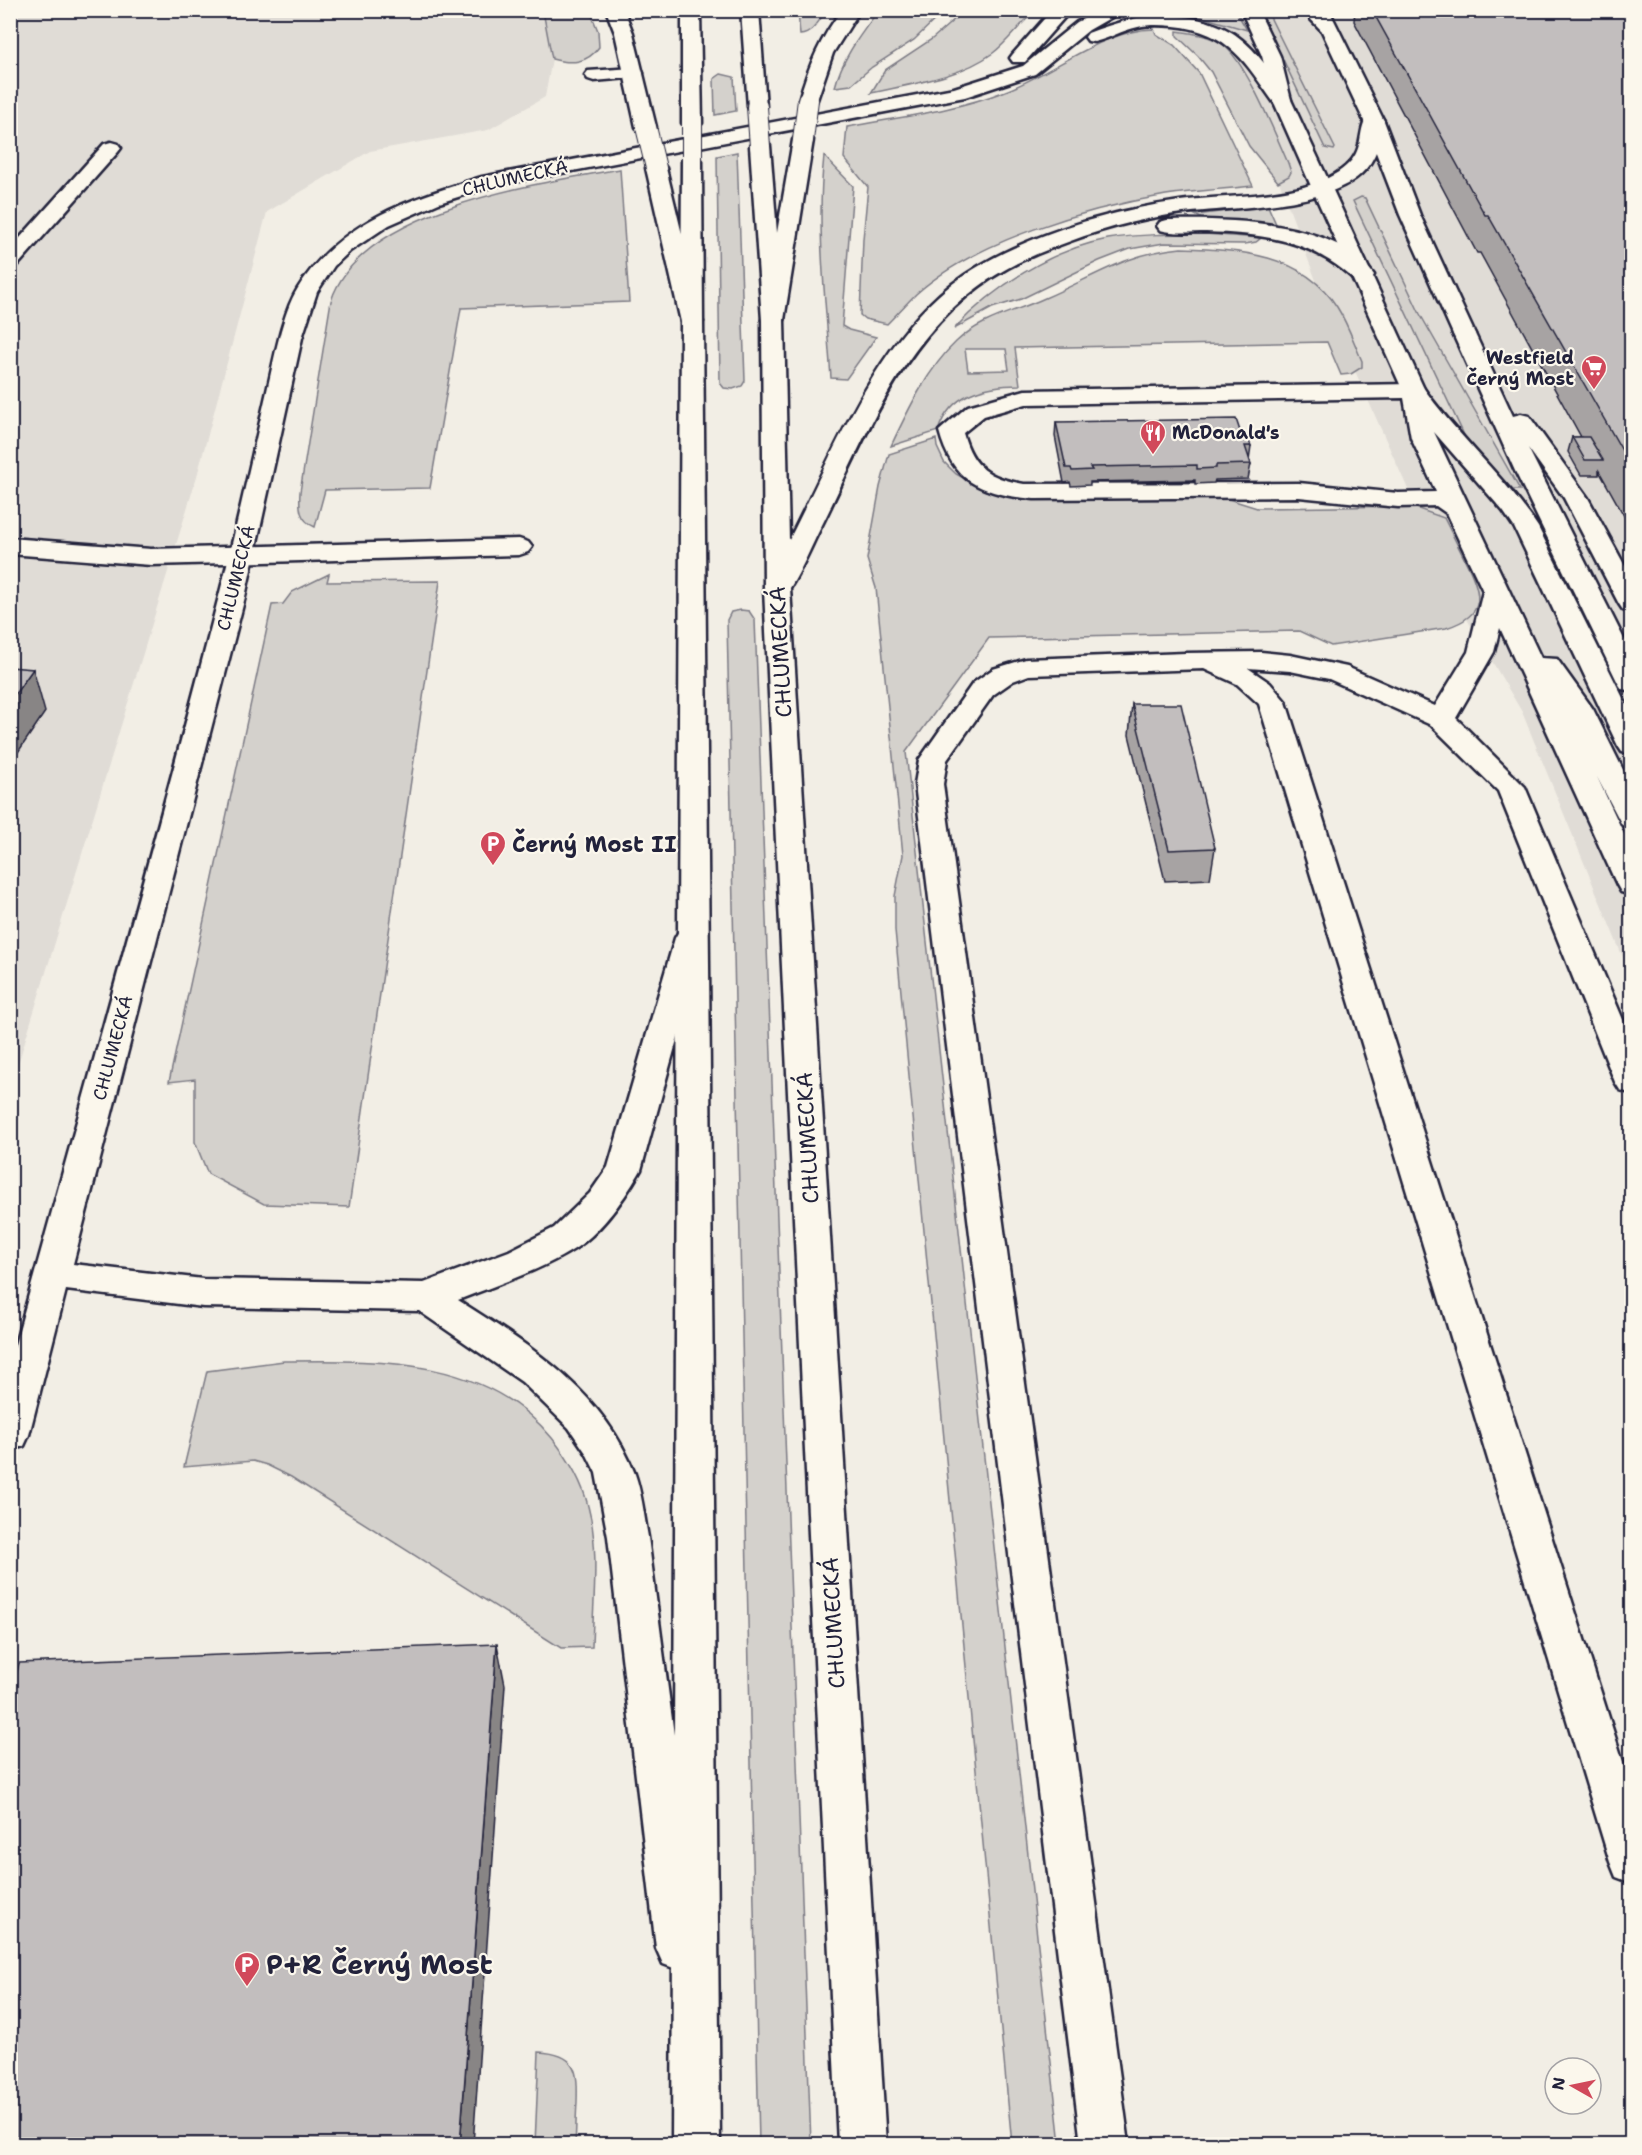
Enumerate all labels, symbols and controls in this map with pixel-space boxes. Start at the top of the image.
street label: CHLUMECKÁ [460,154,570,202]
place label: Westfield Černý Most [1466,346,1574,391]
supermarket icon: Westfield Černý Most [1579,353,1609,391]
restaurant icon: McDonald's [1138,418,1168,456]
place label: McDonald's [1172,421,1279,445]
street label: CHLUMECKÁ [211,523,261,633]
street label: CHLUMECKÁ [763,585,798,719]
place label: Černý Most II [512,828,677,859]
parking icon: Černý Most II [478,829,508,867]
street label: CHLUMECKÁ [87,993,139,1103]
street label: CHLUMECKÁ [790,1071,825,1205]
street label: CHLUMECKÁ [816,1556,851,1690]
place label: P+R Černý Most [266,1946,493,1983]
parking icon: P+R Černý Most [232,1950,262,1988]
north arrow [1543,2056,1603,2116]
text: N [1547,2076,1570,2092]

